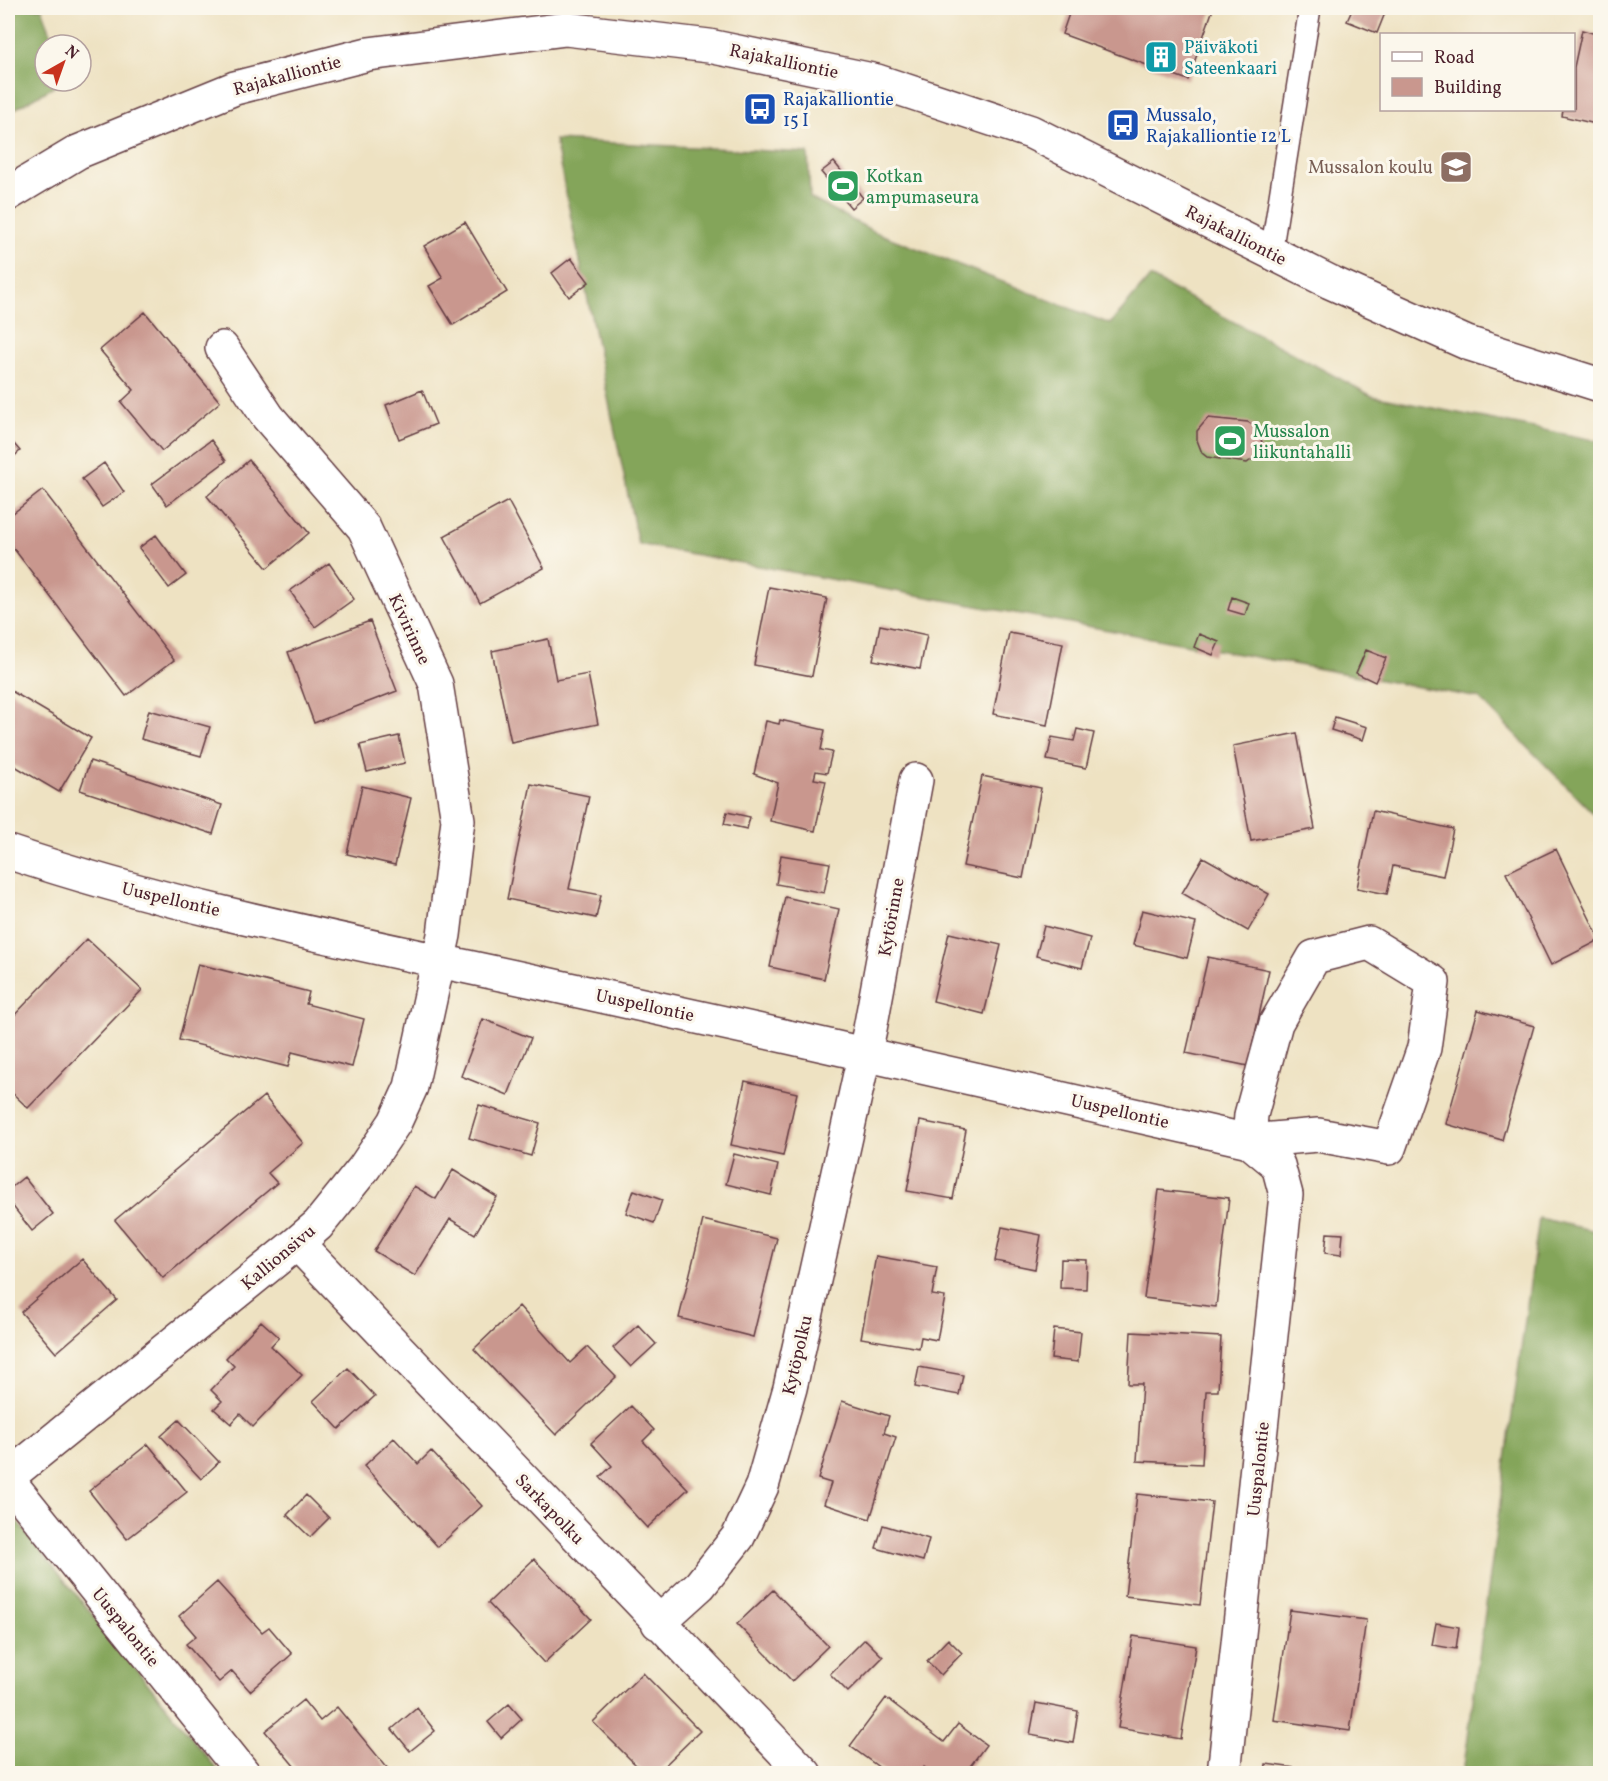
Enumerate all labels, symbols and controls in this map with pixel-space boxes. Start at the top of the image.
north arrow [33,33,93,93]
legend [1380,33,1575,111]
place label: Päiväkoti Sateenkaari [1184,36,1277,82]
street label: Rajakalliontie [727,39,841,86]
building icon: Päiväkoti Sateenkaari [1143,39,1179,75]
text: N [60,41,83,65]
text: Road [1434,46,1475,71]
street label: Rajakalliontie [231,50,344,103]
text: Building [1434,76,1502,101]
place label: Rajakalliontie 15 I [783,88,894,134]
bus stop icon: Rajakalliontie 15 I [742,91,778,127]
place label: Mussalo, Rajakalliontie 12 L [1146,104,1291,150]
bus stop icon: Mussalo, Rajakalliontie 12 L [1105,107,1141,143]
school or university icon: Mussalon koulu [1438,149,1474,185]
place label: Mussalon koulu [1308,156,1433,181]
place label: Kotkan ampumaseura [866,165,979,211]
sports icon: Kotkan ampumaseura [825,168,861,204]
street label: Rajakalliontie [1180,200,1290,273]
place label: Mussalon liikuntahalli [1253,420,1351,466]
sports icon: Mussalon liikuntahalli [1212,423,1248,459]
street label: Kivirinne [381,590,436,669]
street label: Kytörinne [873,876,912,959]
street label: Uuspellontie [119,877,222,924]
street label: Uuspellontie [593,984,696,1029]
street label: Uuspellontie [1068,1089,1171,1136]
street label: Kallionsivu [236,1220,322,1297]
street label: Kytöpolku [777,1313,820,1398]
street label: Uuspalontie [1242,1420,1277,1518]
street label: Sarkapolku [509,1469,589,1551]
street label: Uuspalontie [85,1583,165,1673]

